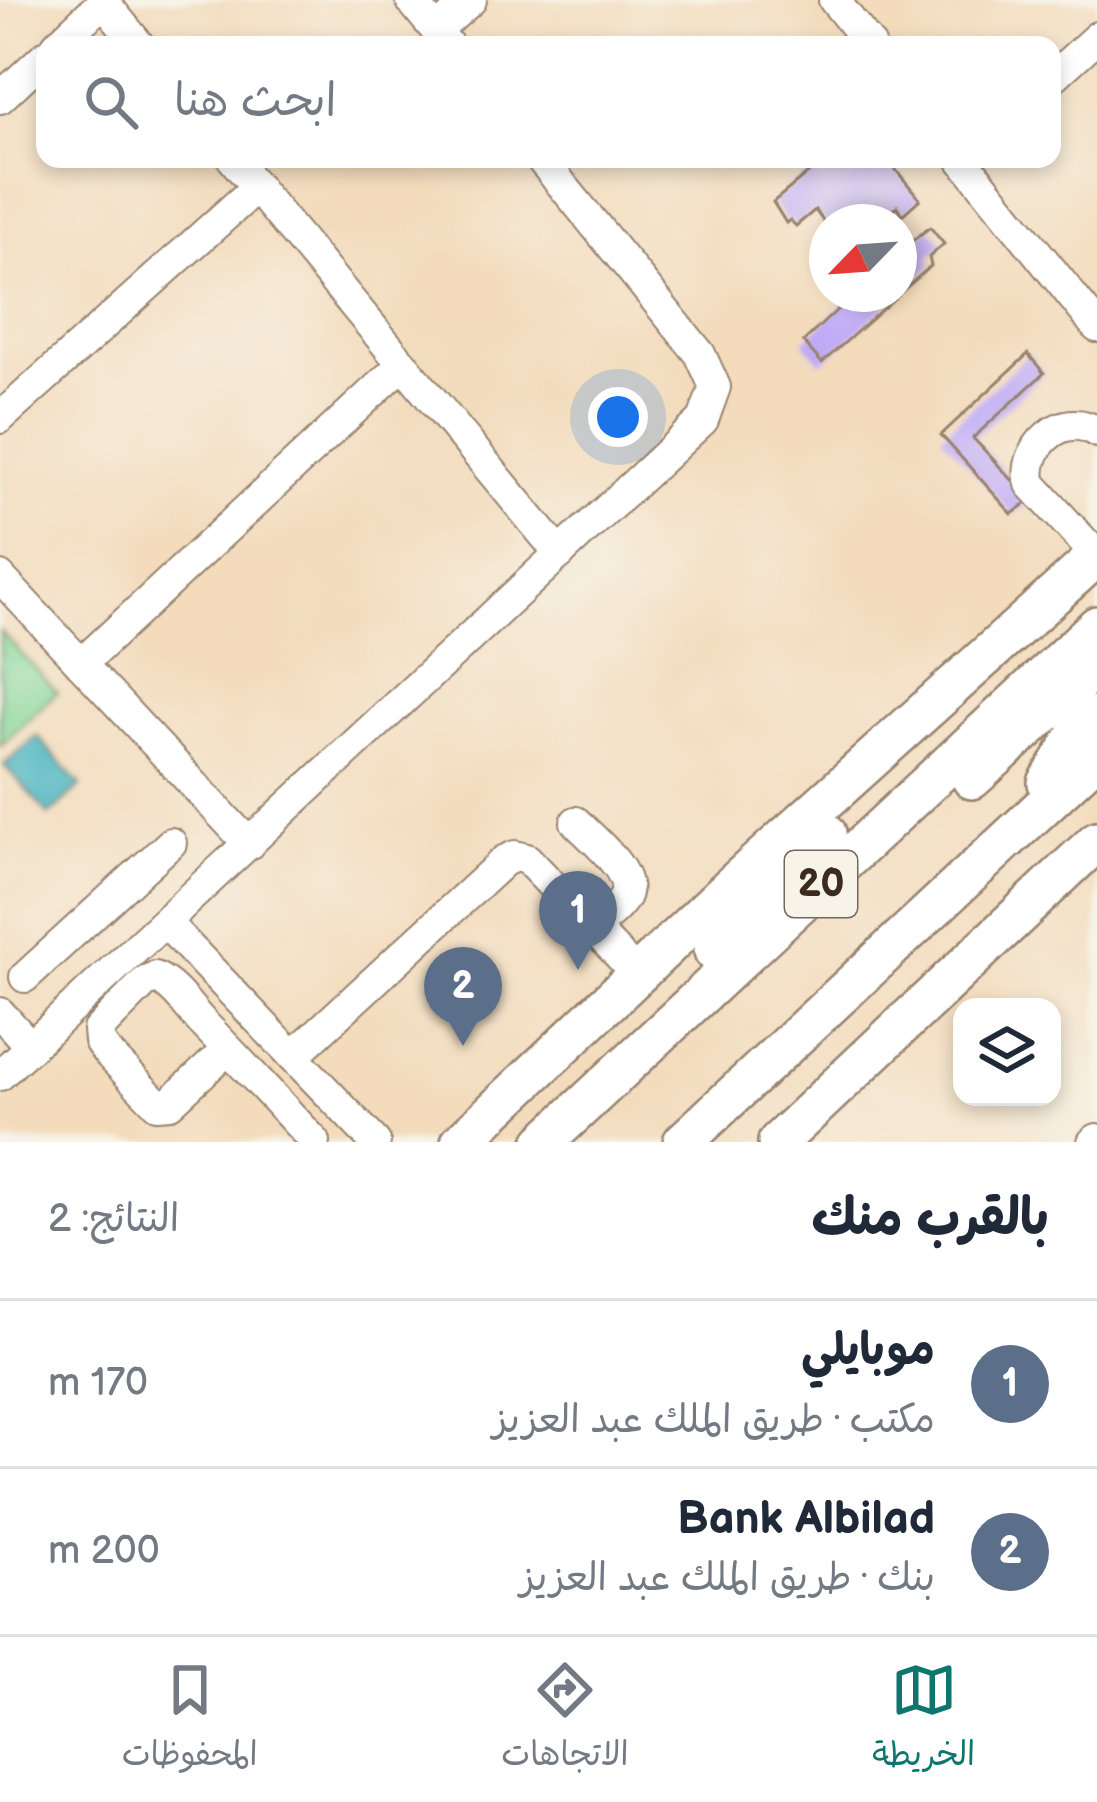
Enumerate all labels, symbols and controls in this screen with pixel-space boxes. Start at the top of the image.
search box [36,36,1061,168]
icon: search [78,69,144,135]
text: ابحث هنا [174,74,337,129]
north arrow [809,204,917,312]
your location [588,387,648,447]
road number: 20 [785,851,857,917]
pin: 1 [539,871,617,970]
pin: 2 [424,947,502,1046]
map controls [953,998,1061,1106]
button: layers [953,998,1061,1106]
text: بالقرب منك [812,1188,1049,1249]
text: النتائج: 2 [48,1196,179,1243]
text: موبايلي [801,1323,935,1378]
text: 170 m [48,1360,148,1407]
text: 1 [1002,1360,1018,1407]
text: مكتب · طريق الملك عبد العزيز [492,1397,935,1444]
text: Bank Albilad [677,1492,935,1547]
text: 200 m [48,1528,160,1575]
text: 2 [998,1528,1022,1575]
text: بنك · طريق الملك عبد العزيز [520,1555,935,1602]
tab: المحفوظات [122,1657,258,1783]
tab: الاتجاهات [501,1657,629,1783]
tab: الخريطة [872,1657,975,1783]

